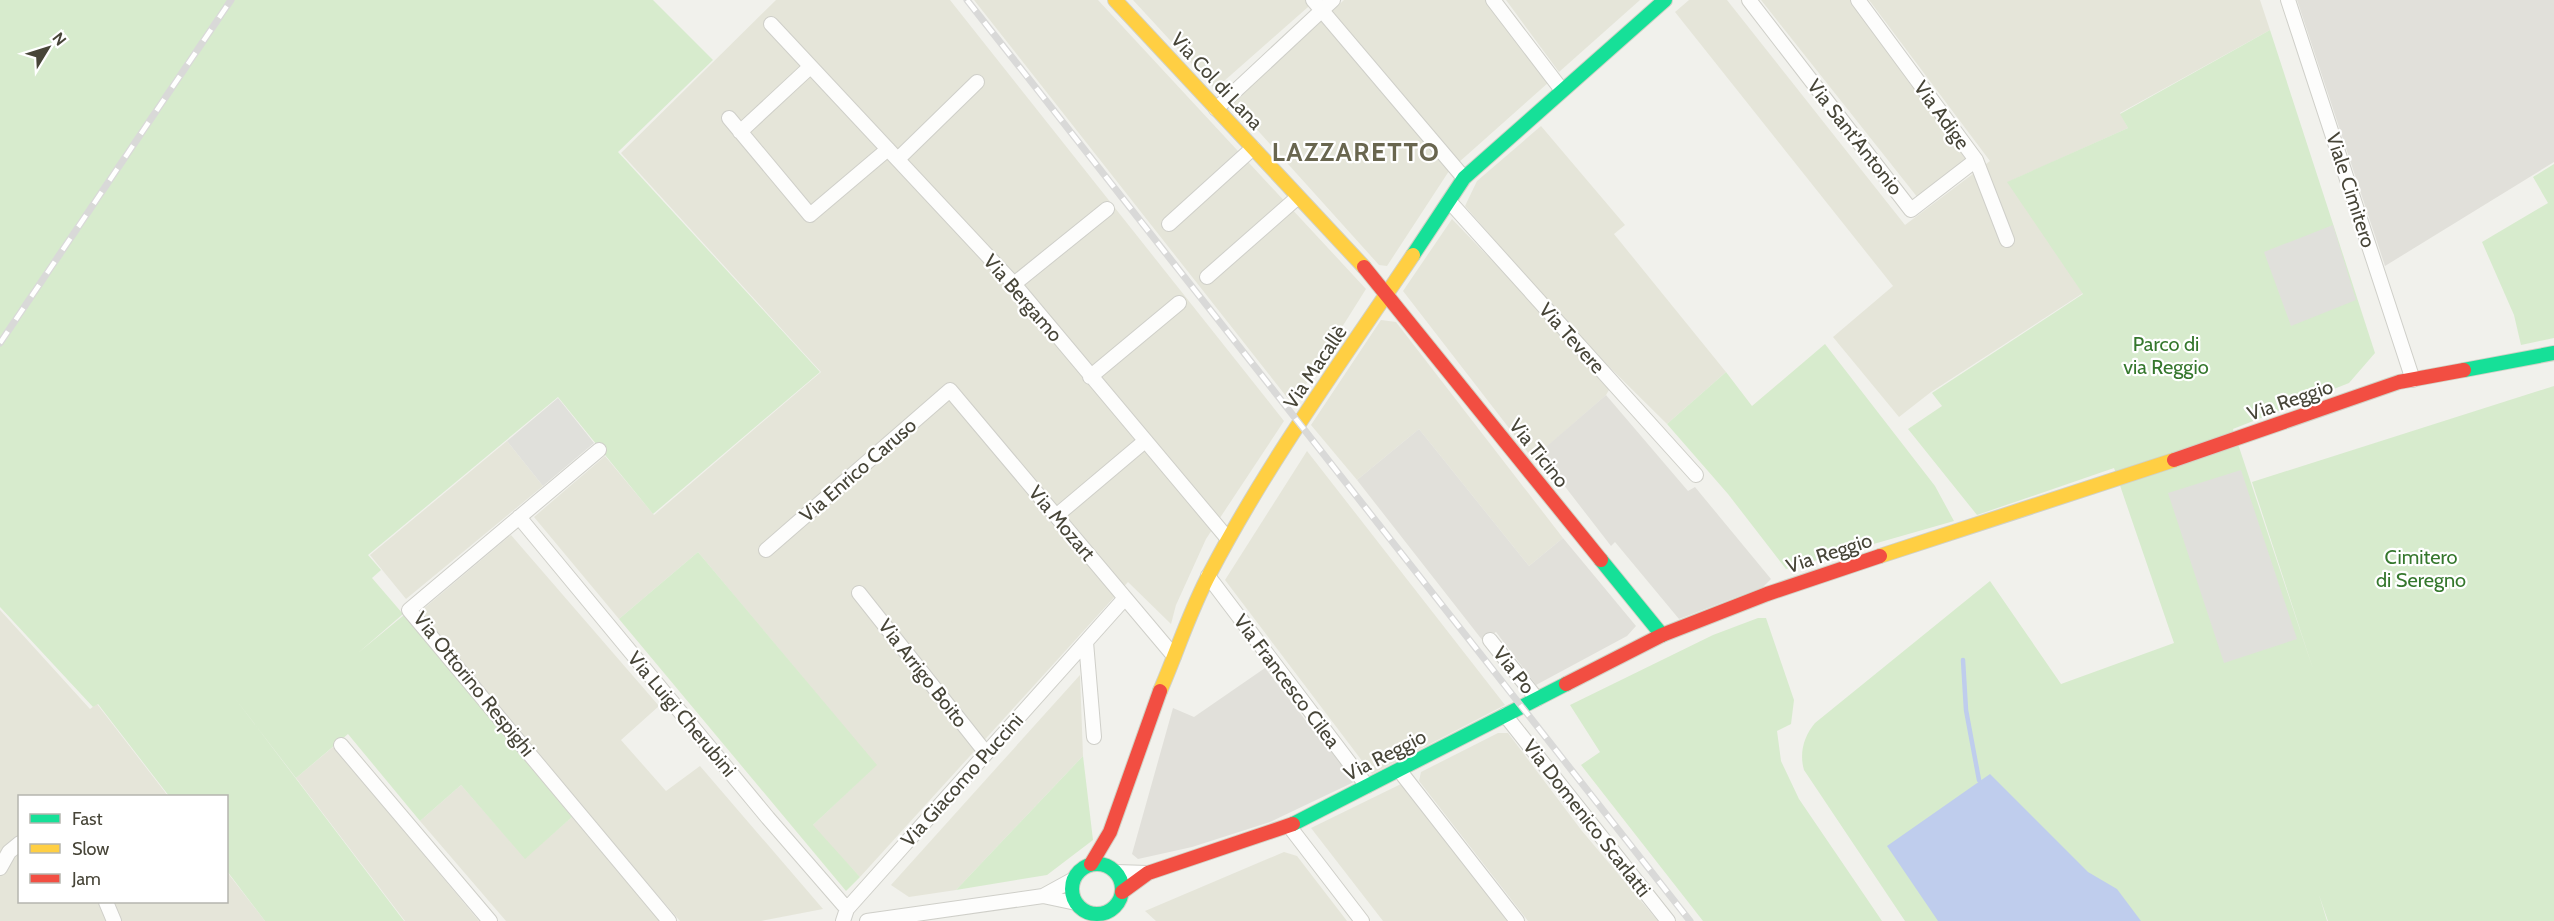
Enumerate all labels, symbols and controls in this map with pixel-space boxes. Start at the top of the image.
north arrow [18,18,78,78]
street label: Via Col di Lana [1166,28,1268,135]
text: N [48,29,70,49]
street label: Via Sant'Antonio [1802,74,1908,200]
street label: Via Adige [1909,76,1975,154]
street label: Viale Cimitero [2321,130,2381,250]
district label: LAZZARETTO [1272,136,1440,168]
street label: Via Bergamo [979,249,1067,347]
street label: Via Tevere [1534,298,1610,378]
street label: Via Macallè [1278,321,1352,413]
park label: Parco di via Reggio [2123,332,2209,379]
street label: Via Reggio [2244,374,2336,426]
street label: Via Enrico Caruso [795,413,921,527]
street label: Via Ticino [1504,414,1574,492]
street label: Via Mozart [1024,481,1100,565]
street label: Via Reggio [1783,528,1875,578]
park label: Cimitero di Seregno [2376,545,2466,592]
street label: Via Ottorino Respighi [408,607,540,761]
street label: Via Francesco Cilea [1229,609,1345,753]
street label: Via Arrigo Boito [873,614,973,732]
street label: Via Po [1488,641,1540,699]
street label: Via Luigi Cherubini [623,647,741,781]
street label: Via Giacomo Puccini [896,708,1028,852]
street label: Via Reggio [1340,724,1430,786]
street label: Via Domenico Scarlatti [1518,735,1656,901]
legend [18,795,228,903]
text: Fast [72,808,103,830]
text: Slow [72,838,109,860]
text: Jam [71,868,101,890]

